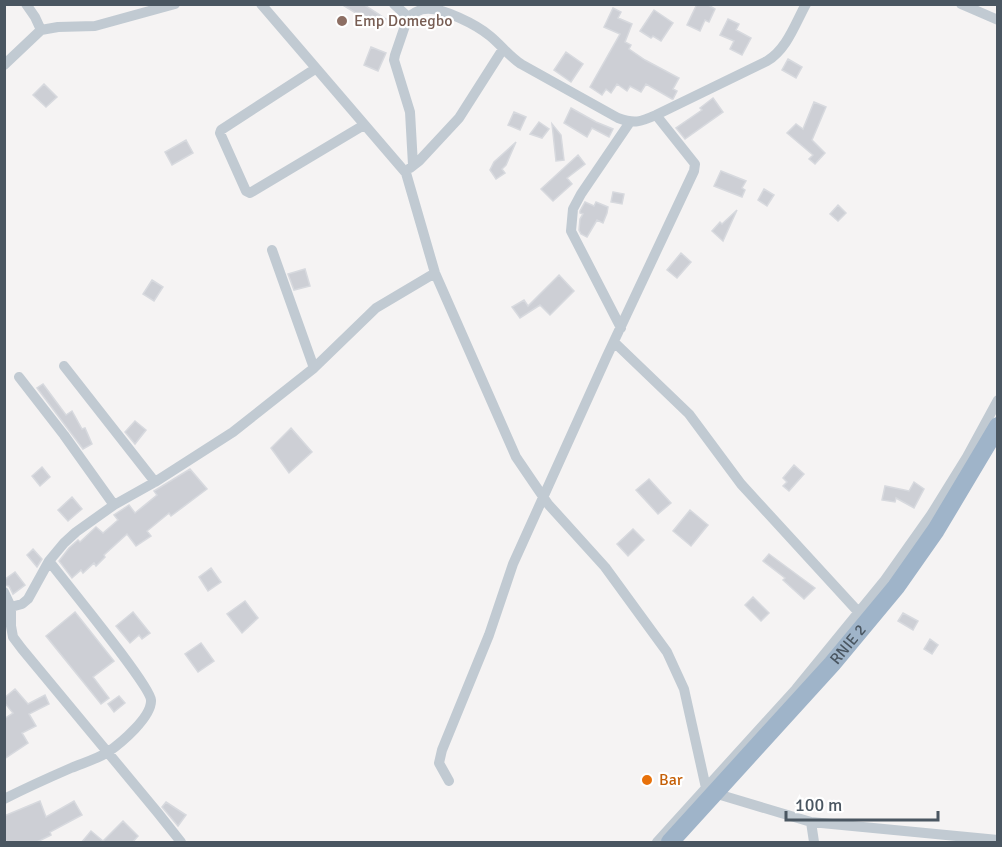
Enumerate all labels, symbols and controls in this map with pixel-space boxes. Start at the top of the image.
place label: Emp Domegbo [354,11,452,31]
marker: Emp Domegbo [335,14,349,28]
street label: RNIE 2 [826,620,871,669]
place label: Bar [659,770,683,790]
marker: Bar [640,773,654,787]
scale bar [786,784,938,822]
text: 100 m [795,794,842,816]

